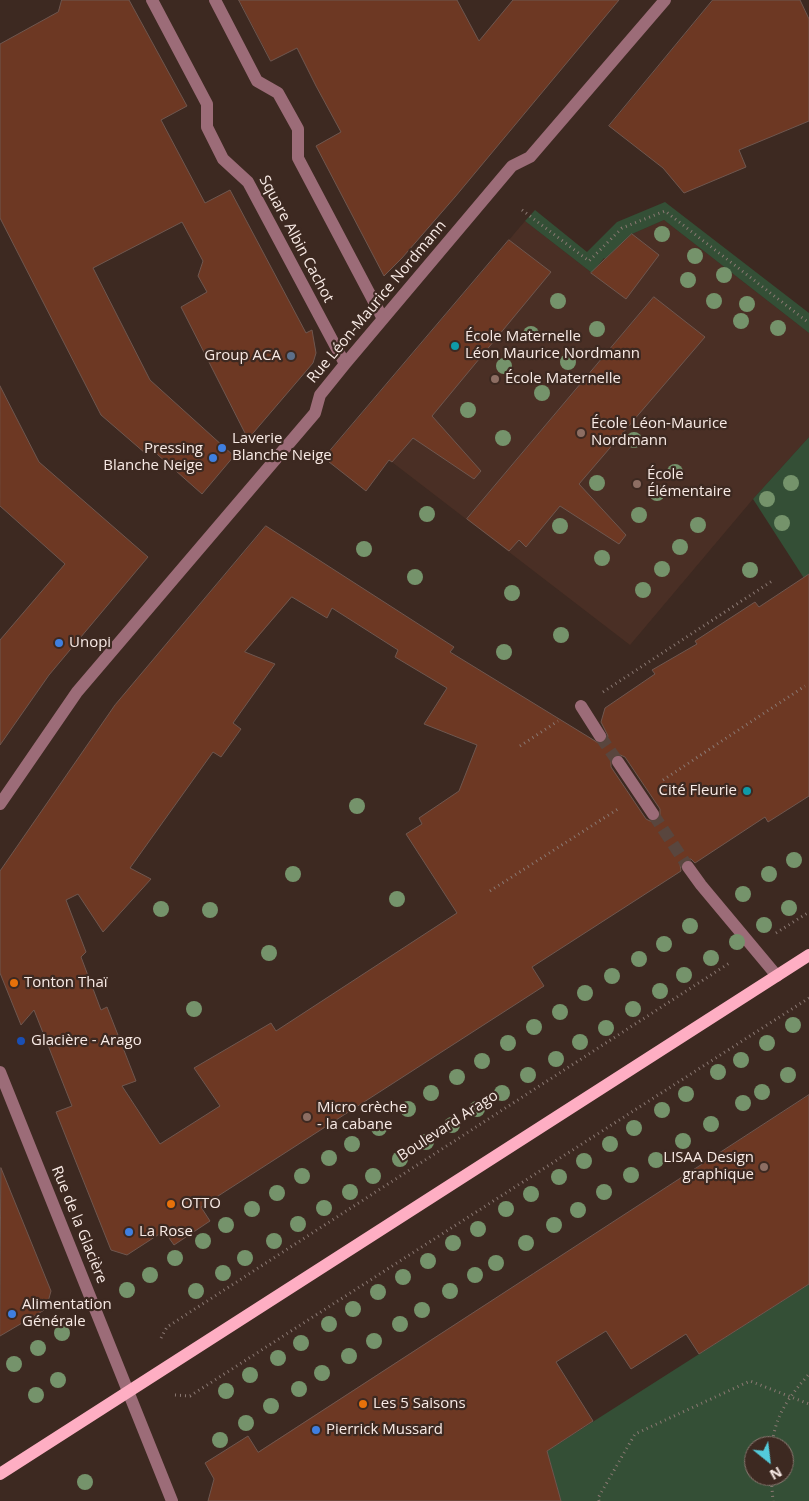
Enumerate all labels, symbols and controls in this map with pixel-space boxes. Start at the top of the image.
street label: Square Albin Cachot [255,172,337,306]
street label: Rue Léon-Maurice Nordmann [304,217,450,387]
place label: École Maternelle Léon Maurice Nordmann [465,328,640,363]
marker: École Maternelle Léon Maurice Nordmann [449,340,461,352]
place label: Group ACA [204,347,281,365]
marker: Group ACA [285,350,297,362]
place label: École Maternelle [505,370,621,388]
marker: École Maternelle [489,373,501,385]
place label: École Léon-Maurice Nordmann [591,415,728,450]
marker: École Léon-Maurice Nordmann [575,427,587,439]
place label: Laverie Blanche Neige [232,430,332,465]
place label: Pressing Blanche Neige [103,440,203,475]
marker: Laverie Blanche Neige [216,442,228,454]
marker: Pressing Blanche Neige [207,452,219,464]
place label: École Élémentaire [647,466,731,501]
marker: École Élémentaire [631,478,643,490]
place label: Unopi [69,634,111,652]
marker: Unopi [53,637,65,649]
place label: Cité Fleurie [659,782,737,800]
marker: Cité Fleurie [741,785,753,797]
place label: Tonton Thaï [24,974,108,992]
marker: Tonton Thaï [8,977,20,989]
place label: Glacière - Arago [31,1032,142,1050]
marker: Glacière - Arago [15,1035,27,1047]
street label: Boulevard Arago [394,1087,502,1165]
place label: Micro crèche - la cabane [317,1099,407,1134]
marker: Micro crèche - la cabane [301,1111,313,1123]
place label: LISAA Design graphique [663,1149,754,1184]
marker: LISAA Design graphique [758,1161,770,1173]
street label: Rue de la Glacière [47,1164,111,1286]
place label: OTTO [181,1195,221,1213]
marker: OTTO [165,1198,177,1210]
place label: La Rose [139,1223,193,1241]
marker: La Rose [123,1226,135,1238]
place label: Alimentation Générale [22,1296,112,1331]
marker: Alimentation Générale [6,1308,18,1320]
place label: Les 5 Saisons [373,1395,466,1413]
marker: Les 5 Saisons [357,1398,369,1410]
place label: Pierrick Mussard [326,1421,443,1439]
marker: Pierrick Mussard [310,1424,322,1436]
north arrow [744,1436,794,1486]
text: N [766,1463,786,1485]

